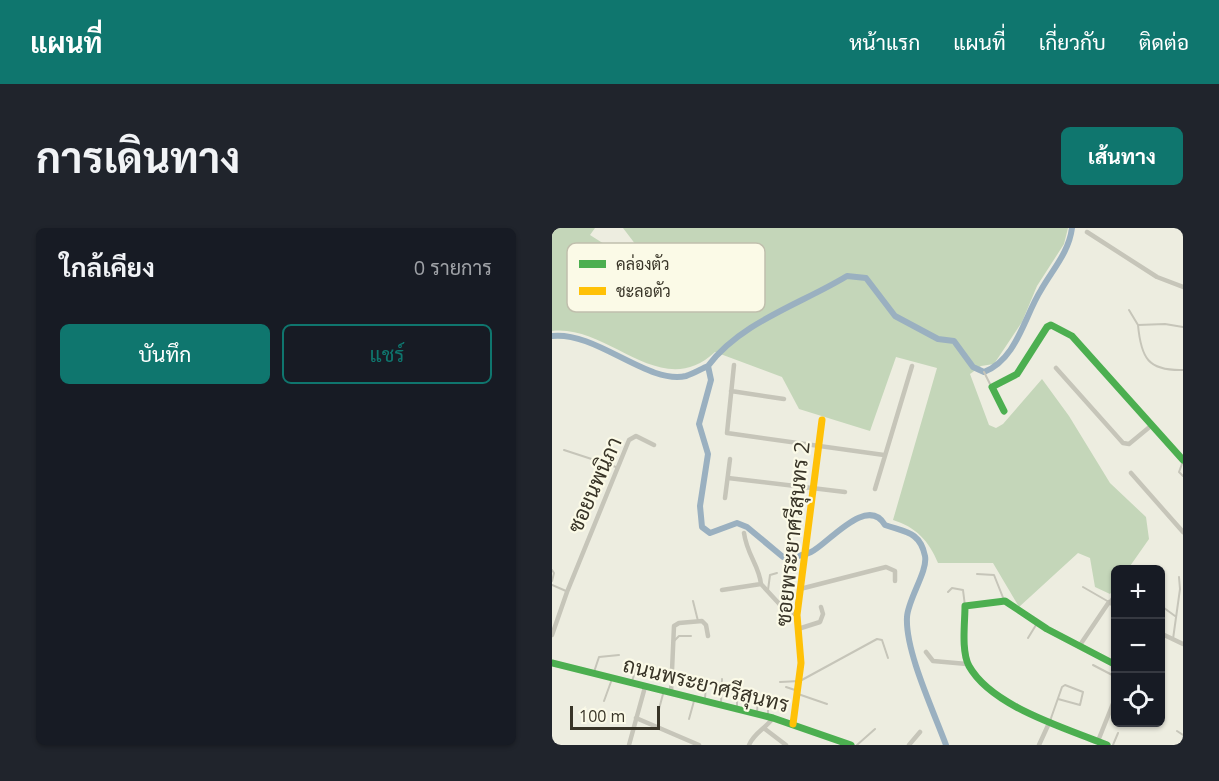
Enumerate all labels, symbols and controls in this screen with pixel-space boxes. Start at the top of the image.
text: แผนที่ [30,23,103,61]
text: หน้าแรก [849,28,920,56]
text: แผนที่ [953,28,1006,56]
text: เกี่ยวกับ [1039,28,1106,56]
text: ติดต่อ [1139,28,1189,56]
button: เส้นทาง [1061,127,1183,185]
text: การเดินทาง [36,128,240,185]
legend [567,243,765,312]
text: ใกล้เคียง [60,249,155,285]
text: คล่องตัว [616,253,670,275]
text: 0 รายการ [414,254,492,281]
text: ชะลอตัว [616,280,671,302]
button: บันทึก [60,324,270,384]
button: แชร์ [282,324,492,384]
street label: ซอยนพนิภา [560,432,628,537]
street label: ซอยพระยาศรีสุนทร 2 [768,440,817,628]
map controls [1111,565,1165,727]
button: + [1111,565,1165,619]
button: − [1111,619,1165,673]
street label: ถนนพระยาศรีสุนทร [620,650,792,719]
button: locate [1111,673,1165,727]
scale bar [570,703,660,730]
text: 100 m [579,705,625,727]

